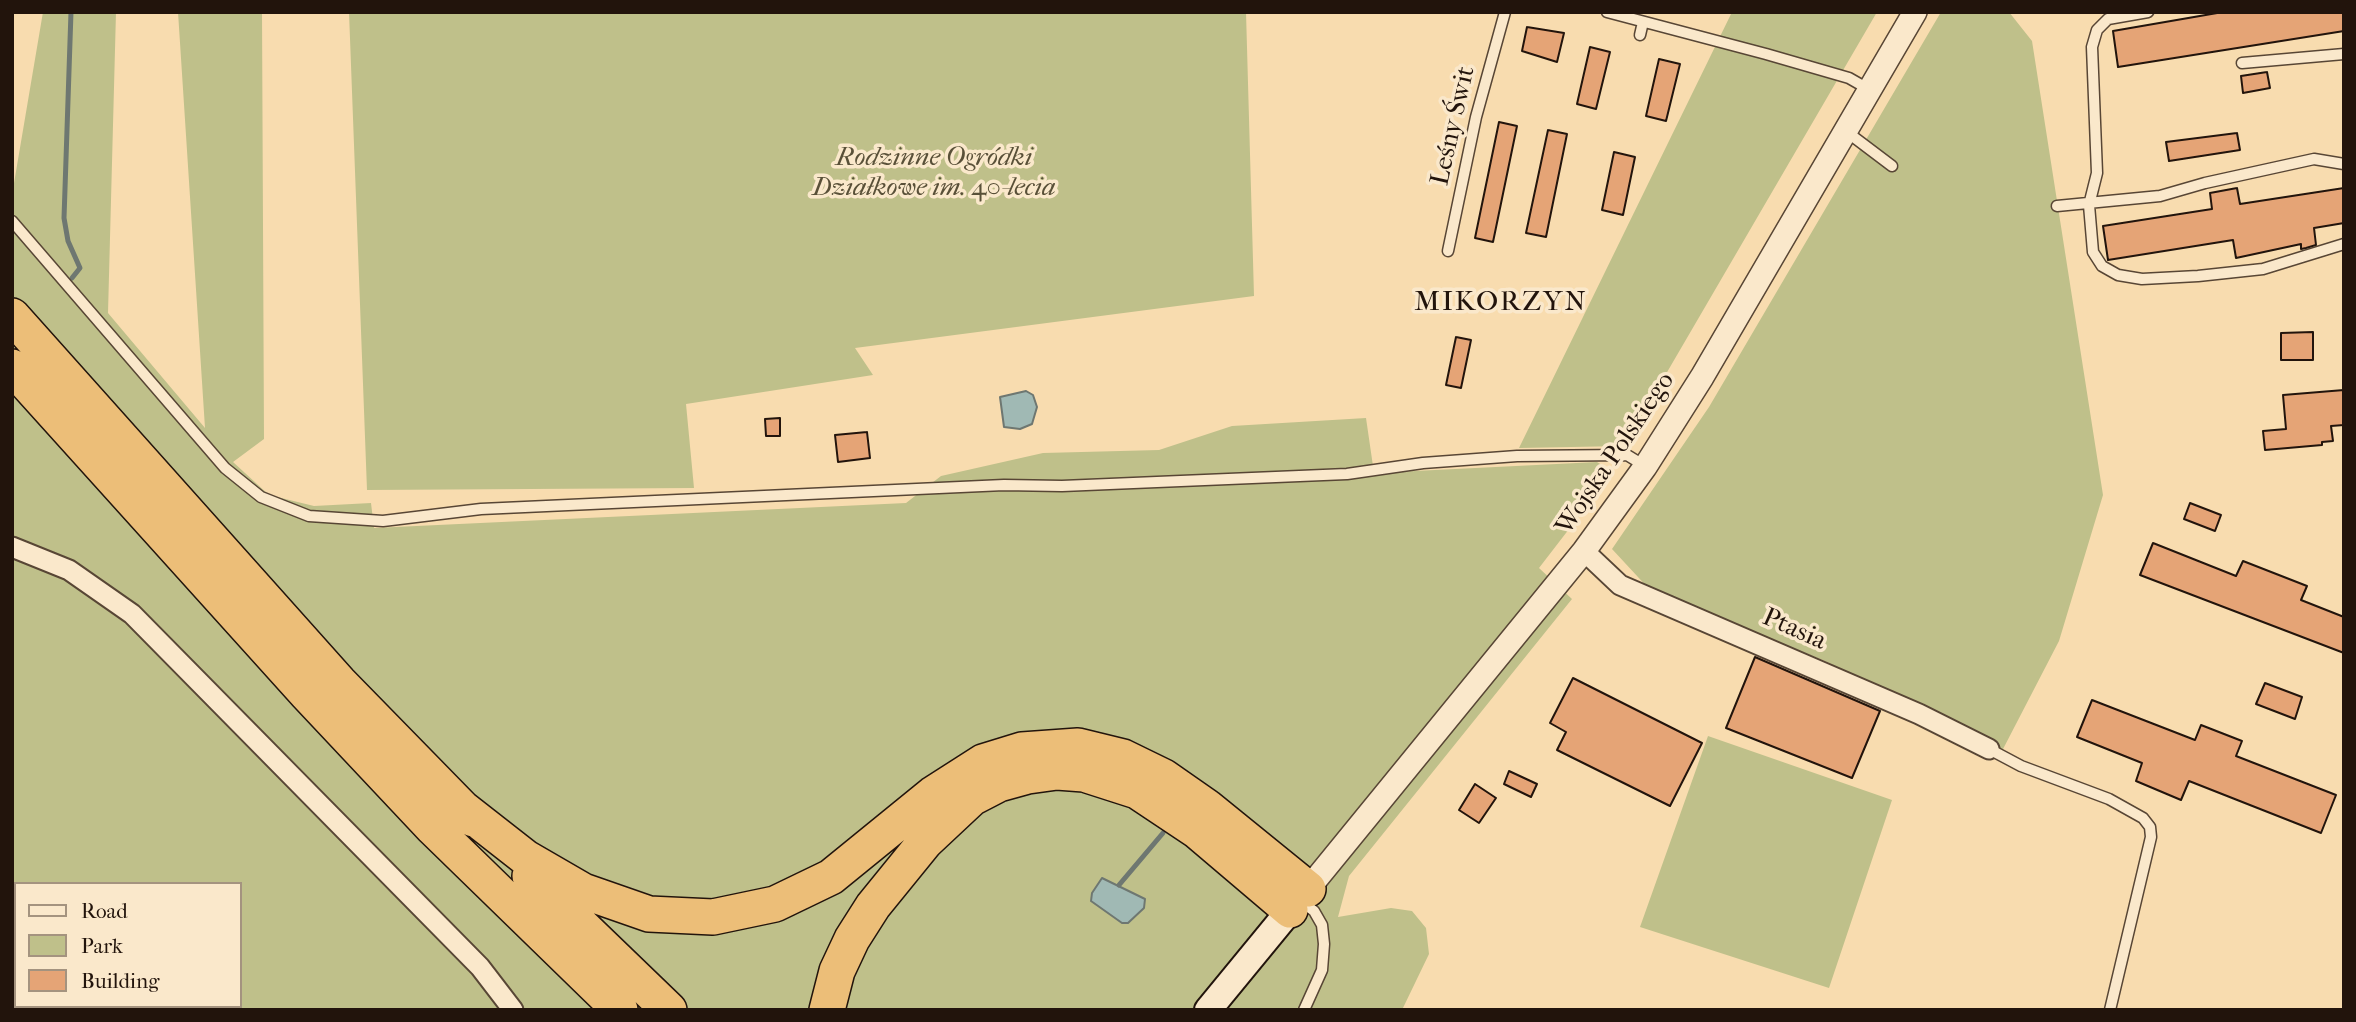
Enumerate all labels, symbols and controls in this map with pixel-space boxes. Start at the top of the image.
street label: Leśny Świt [1425,63,1483,189]
park label: Rodzinne Ogródki Działkowe im. 40-lecia [812,143,1056,204]
district label: MIKORZYN [1415,286,1587,320]
street label: Wojska Polskiego [1550,367,1682,541]
street label: Ptasia [1757,602,1831,658]
legend [14,882,242,1008]
text: Road [81,899,128,923]
text: Park [81,934,123,958]
text: Building [81,969,159,993]

